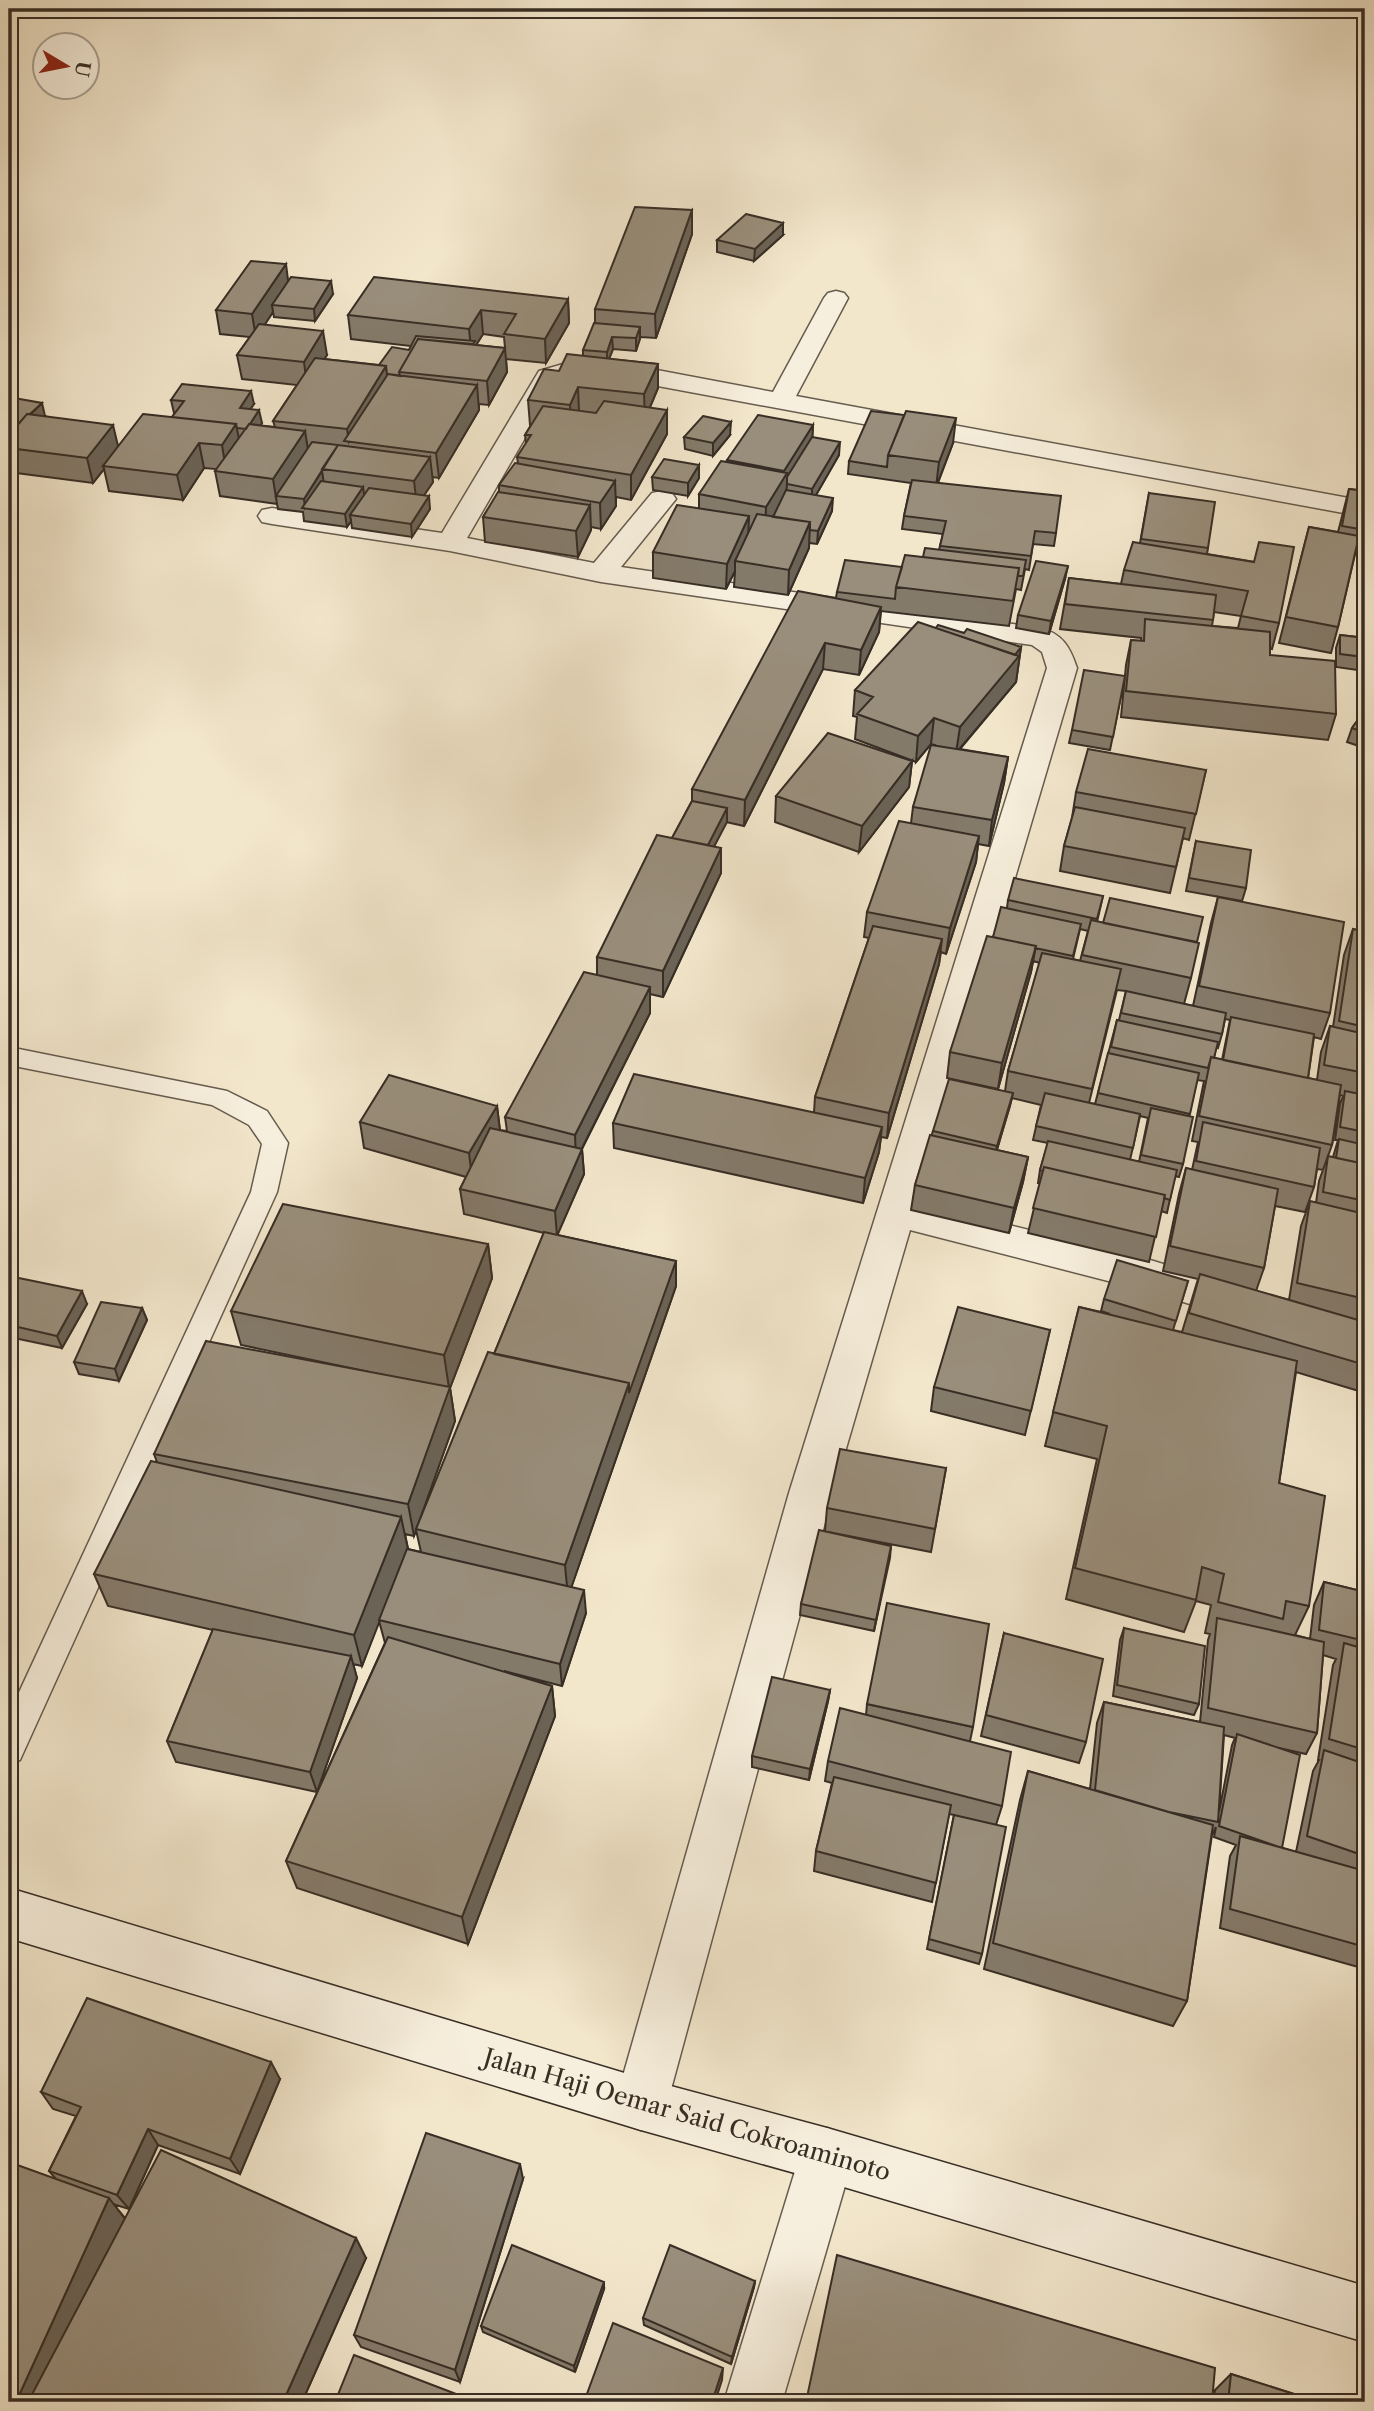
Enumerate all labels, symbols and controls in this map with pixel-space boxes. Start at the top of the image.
north arrow [32,32,102,102]
text: U [69,59,95,79]
street label: Jalan Haji Oemar Said Cokroaminoto [476,2041,894,2187]

